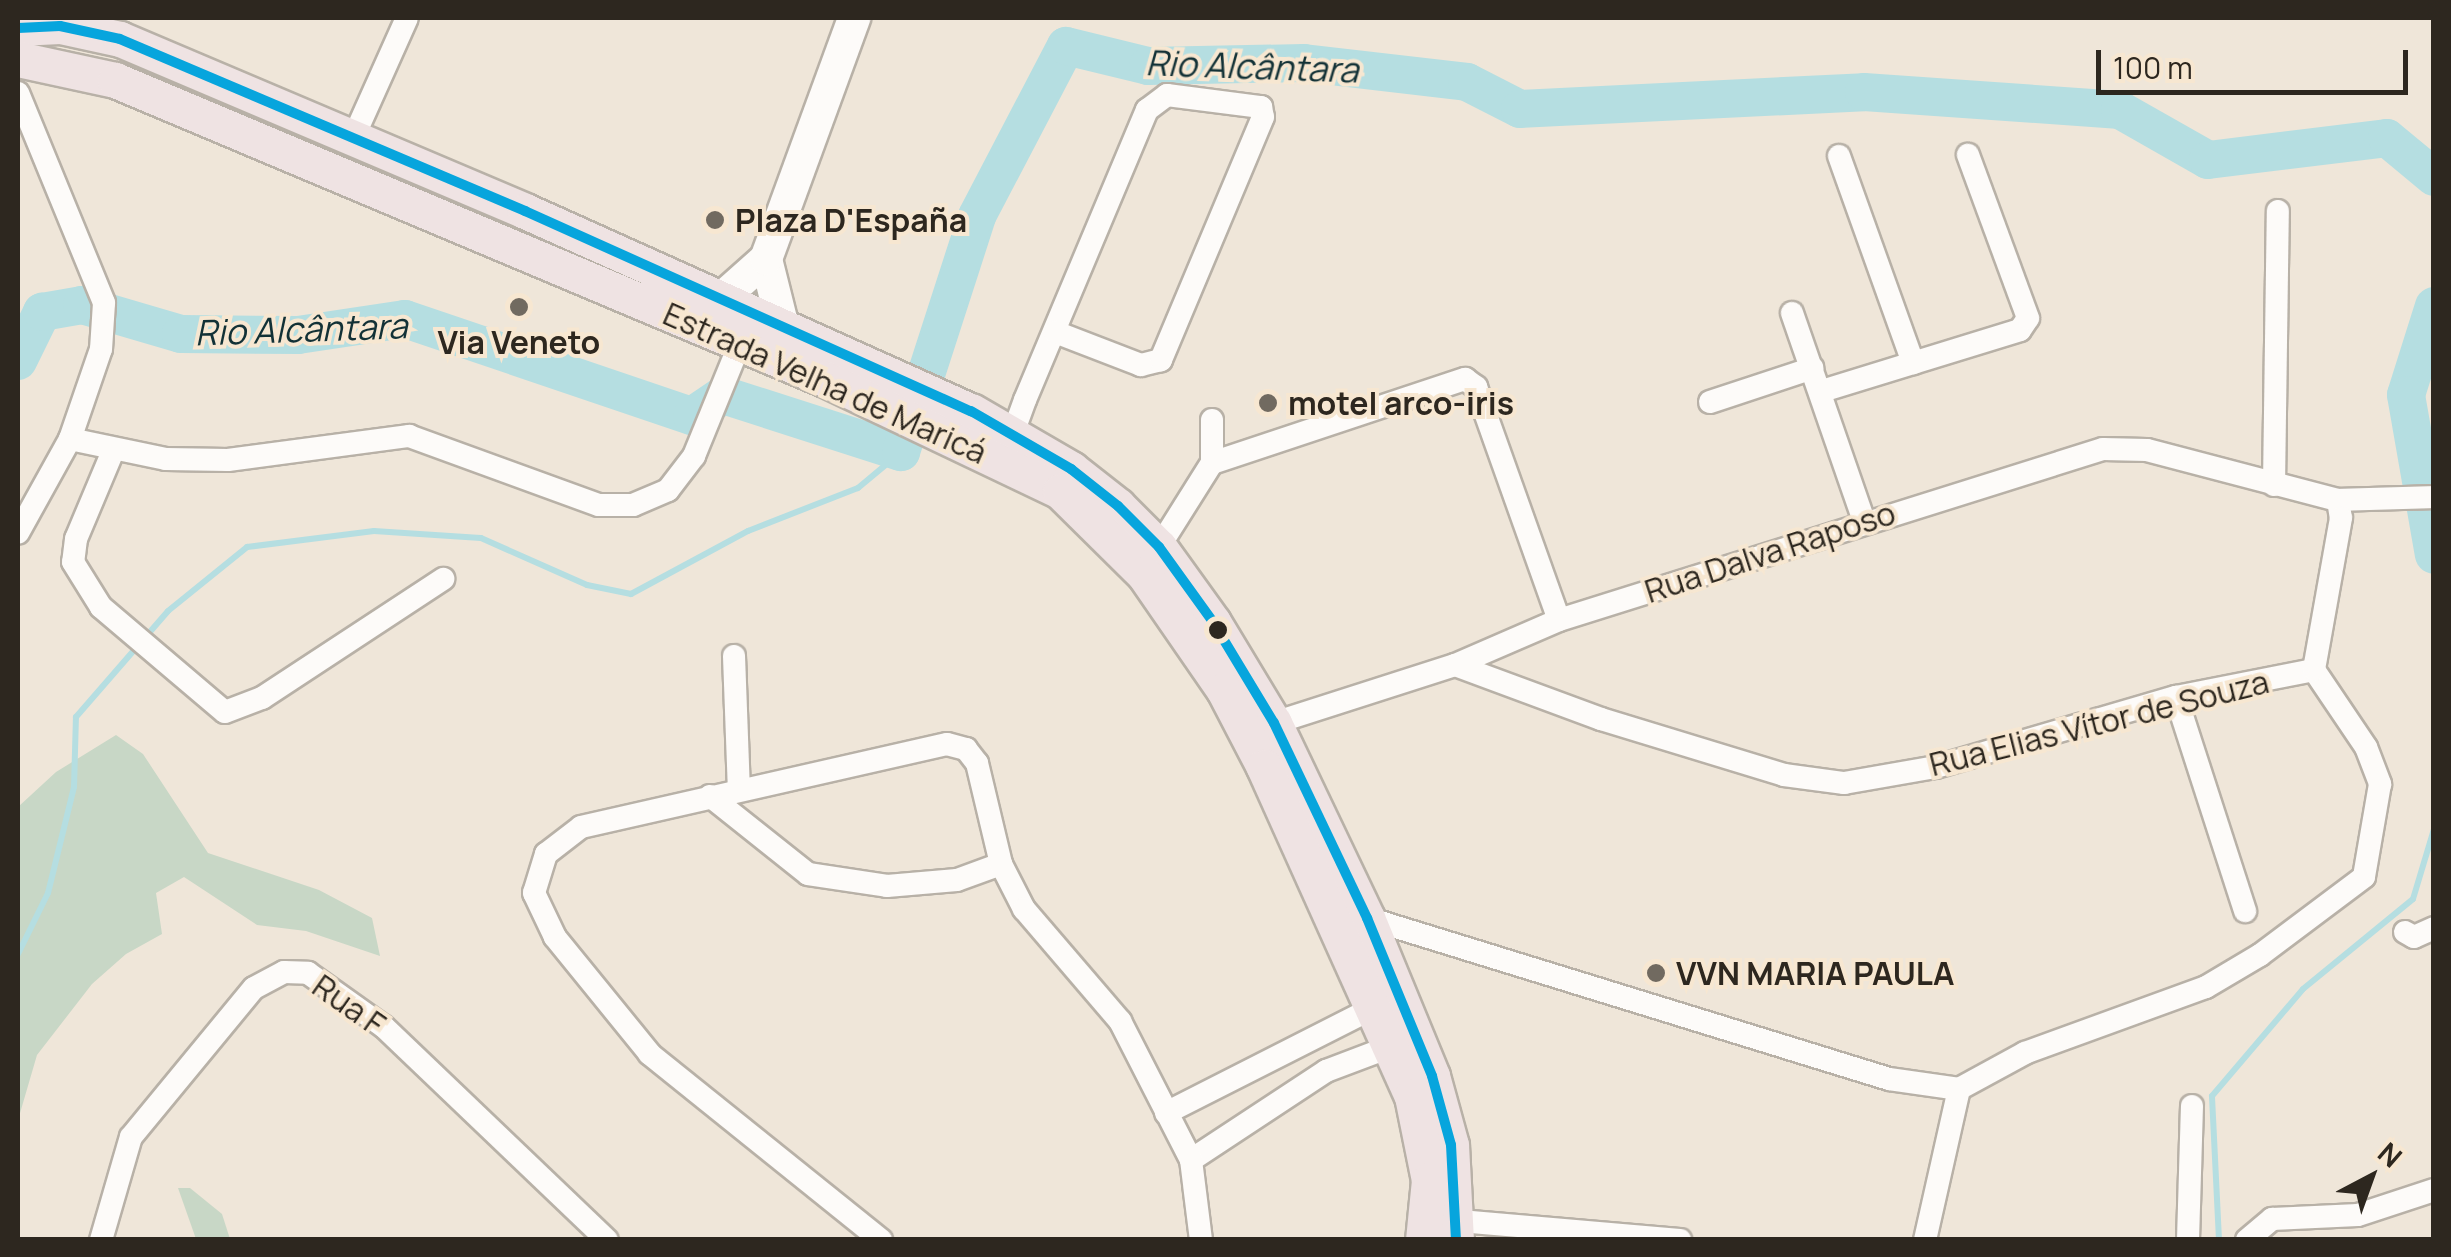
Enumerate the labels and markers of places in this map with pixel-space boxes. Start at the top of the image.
place label: Plaza D'España [735,201,967,239]
marker: Plaza D'España [704,209,726,231]
marker: Via Veneto [508,296,530,318]
place label: Via Veneto [438,323,600,361]
place label: motel arco-iris [1288,384,1514,422]
marker: motel arco-iris [1257,392,1279,414]
unlabelled marker [1208,620,1228,640]
place label: VVN MARIA PAULA [1676,954,1954,992]
marker: VVN MARIA PAULA [1645,962,1667,984]

